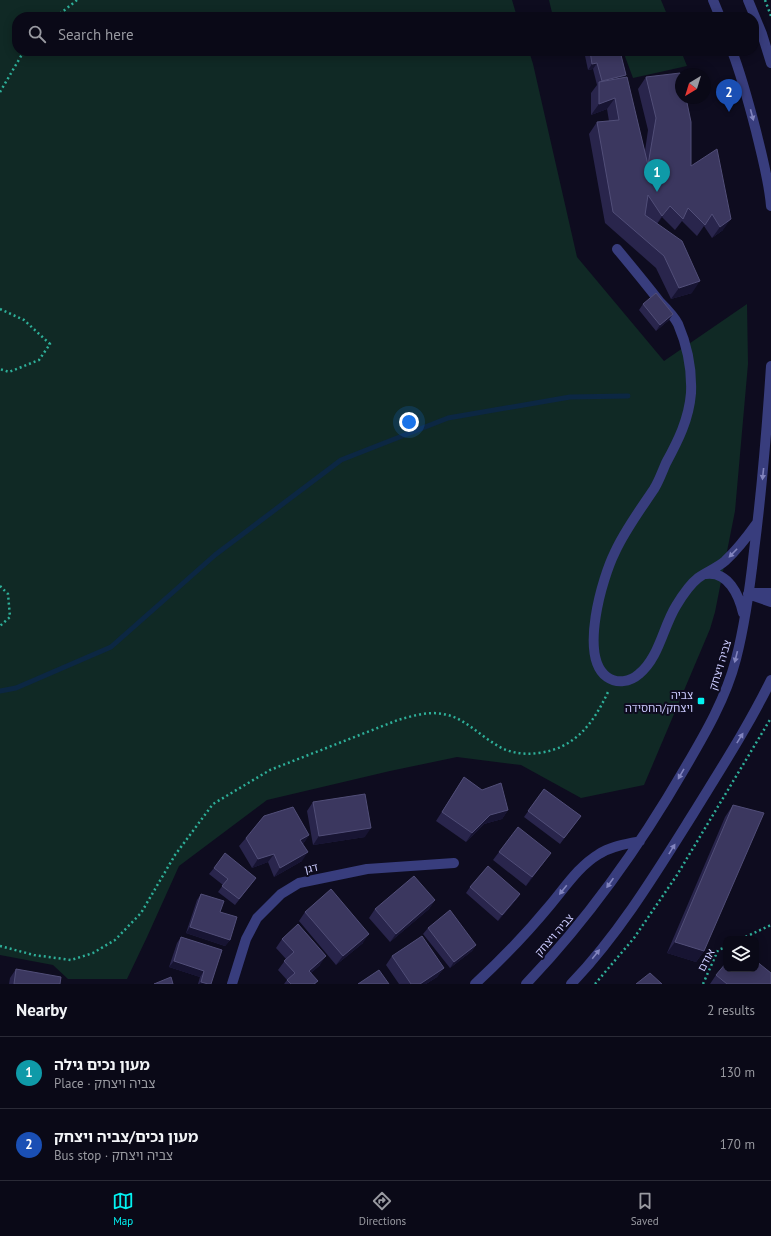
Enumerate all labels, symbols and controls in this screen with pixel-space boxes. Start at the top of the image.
search box [12,12,759,56]
icon: search [26,23,48,45]
text: Search here [58,25,134,44]
north arrow [675,68,711,104]
pin: 2 [716,79,742,112]
one-way arrow [749,109,755,121]
pin: 1 [644,159,670,192]
your location [399,412,419,432]
one-way arrow [759,468,766,480]
one-way arrow [728,548,738,558]
street label: צביה ויצחק [706,638,734,692]
one-way arrow [733,651,739,663]
place label: צביה ויצחק/החסידה [625,688,693,715]
marker: צביה ויצחק/החסידה [696,696,706,706]
one-way arrow [736,733,744,743]
one-way arrow [678,768,685,780]
one-way arrow [668,843,675,855]
street label: דגן [303,860,319,876]
one-way arrow [606,878,614,889]
one-way arrow [558,885,567,896]
street label: צביה ויצחק [532,911,576,959]
map controls [723,936,759,972]
button: layers [723,936,759,972]
street label: אודם [694,946,718,974]
one-way arrow [592,949,601,960]
text: Nearby [16,999,67,1021]
text: 2 results [707,1002,755,1019]
text: מעון נכים גילה [54,1055,150,1074]
text: 1 [25,1064,33,1081]
text: 130 m [720,1064,755,1081]
text: Place · צביה ויצחק [54,1075,155,1092]
text: מעון נכים/צביה ויצחק [54,1127,198,1146]
text: 2 [25,1136,33,1153]
text: 170 m [720,1136,755,1153]
text: Bus stop · צביה ויצחק [54,1147,173,1164]
tab: Map [112,1190,134,1228]
tab: Directions [359,1190,406,1228]
tab: Saved [631,1190,659,1228]

